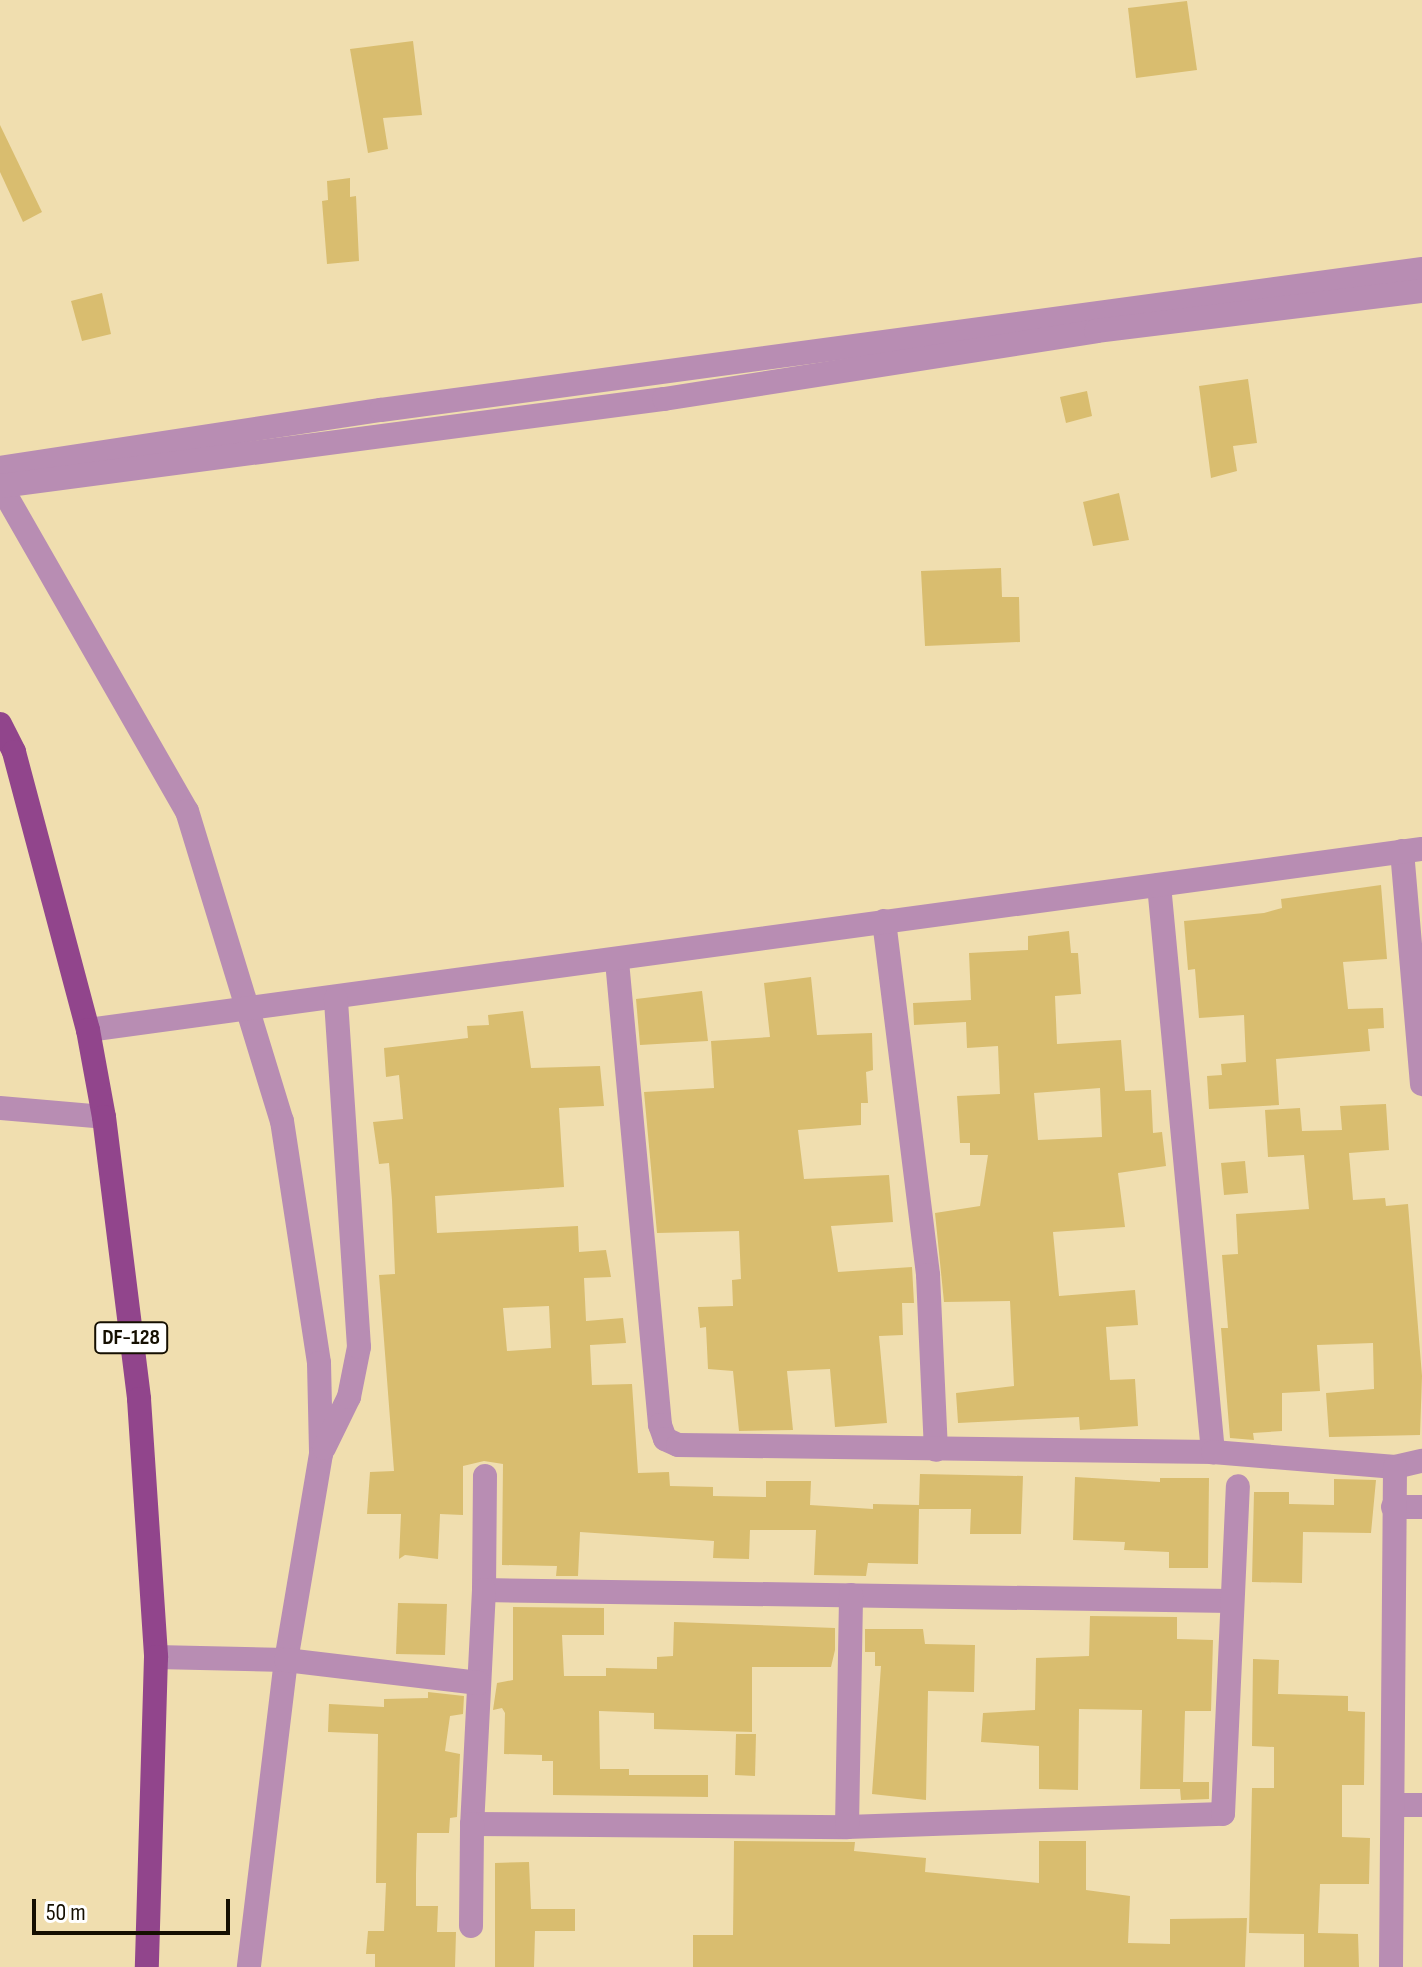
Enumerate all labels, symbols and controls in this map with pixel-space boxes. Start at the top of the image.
road number: DF-128 [93,1320,169,1356]
scale bar [36,1883,234,1933]
text: 50 m [46,1898,86,1927]

